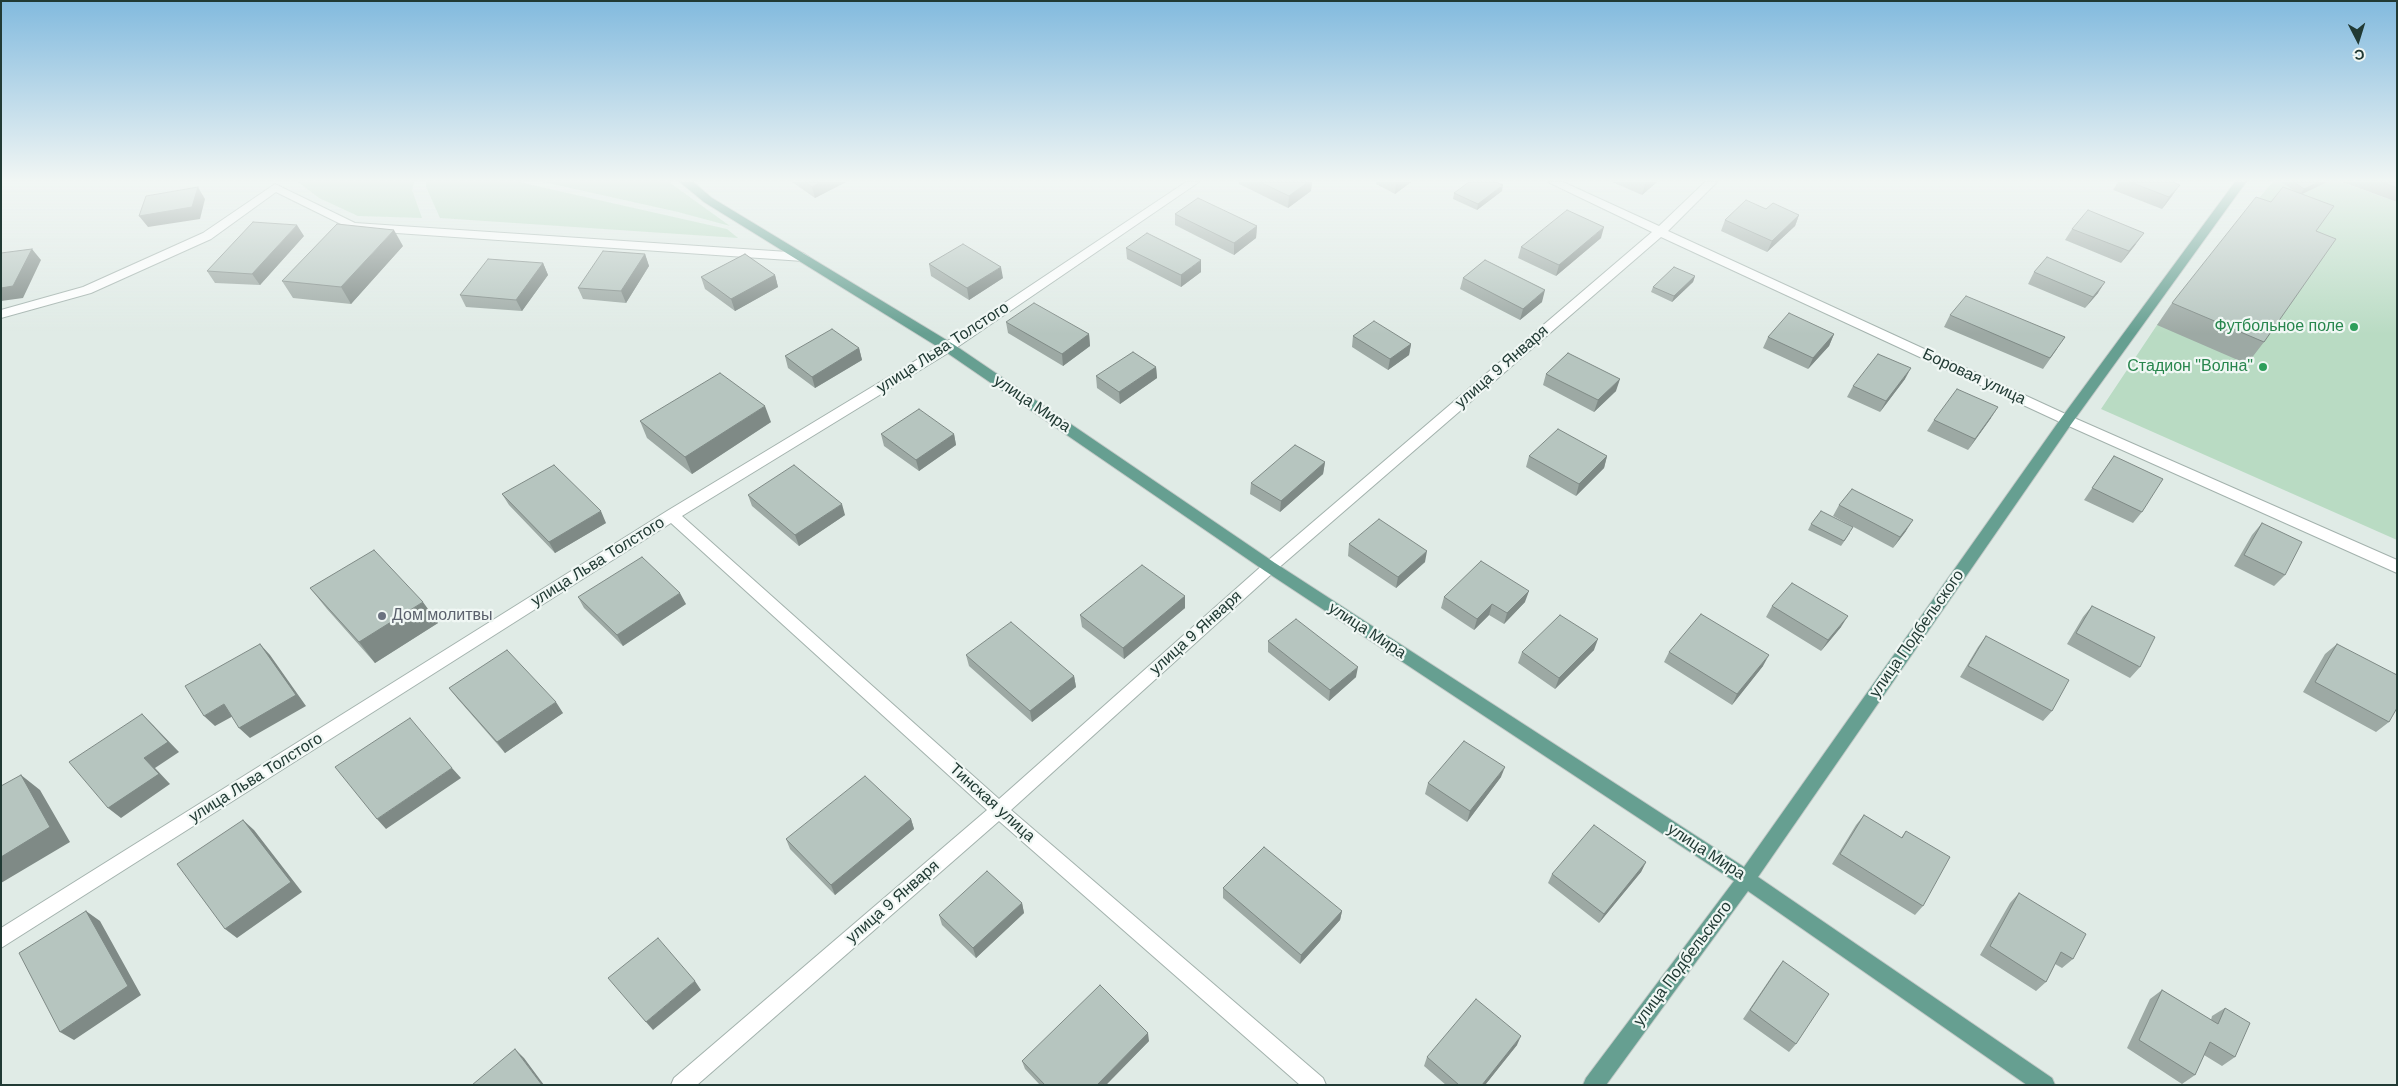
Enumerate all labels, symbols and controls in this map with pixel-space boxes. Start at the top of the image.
north arrow [2333,15,2383,65]
text: С [2354,47,2365,63]
street label: улица Льва Толстого [873,298,1013,398]
place label: Футбольное поле [2215,317,2344,337]
street label: улица 9 Января [1452,321,1552,413]
marker: Футбольное поле [2348,321,2360,333]
street label: Боровая улица [1919,345,2029,409]
place label: Стадион "Волна" [2127,357,2253,377]
marker: Стадион "Волна" [2257,361,2269,373]
street label: улица Мира [990,371,1074,437]
street label: улица Льва Толстого [528,513,668,611]
street label: улица Подбельского [1866,567,1968,701]
street label: улица 9 Января [1146,587,1246,679]
street label: улица Мира [1325,599,1409,663]
place label: Дом молитвы [392,606,493,626]
marker: Дом молитвы [376,610,388,622]
street label: улица Льва Толстого [186,729,326,827]
street label: Тинская улица [945,760,1039,846]
street label: улица Мира [1664,820,1748,884]
street label: улица 9 Января [843,856,943,948]
street label: улица Подбельского [1630,898,1736,1030]

